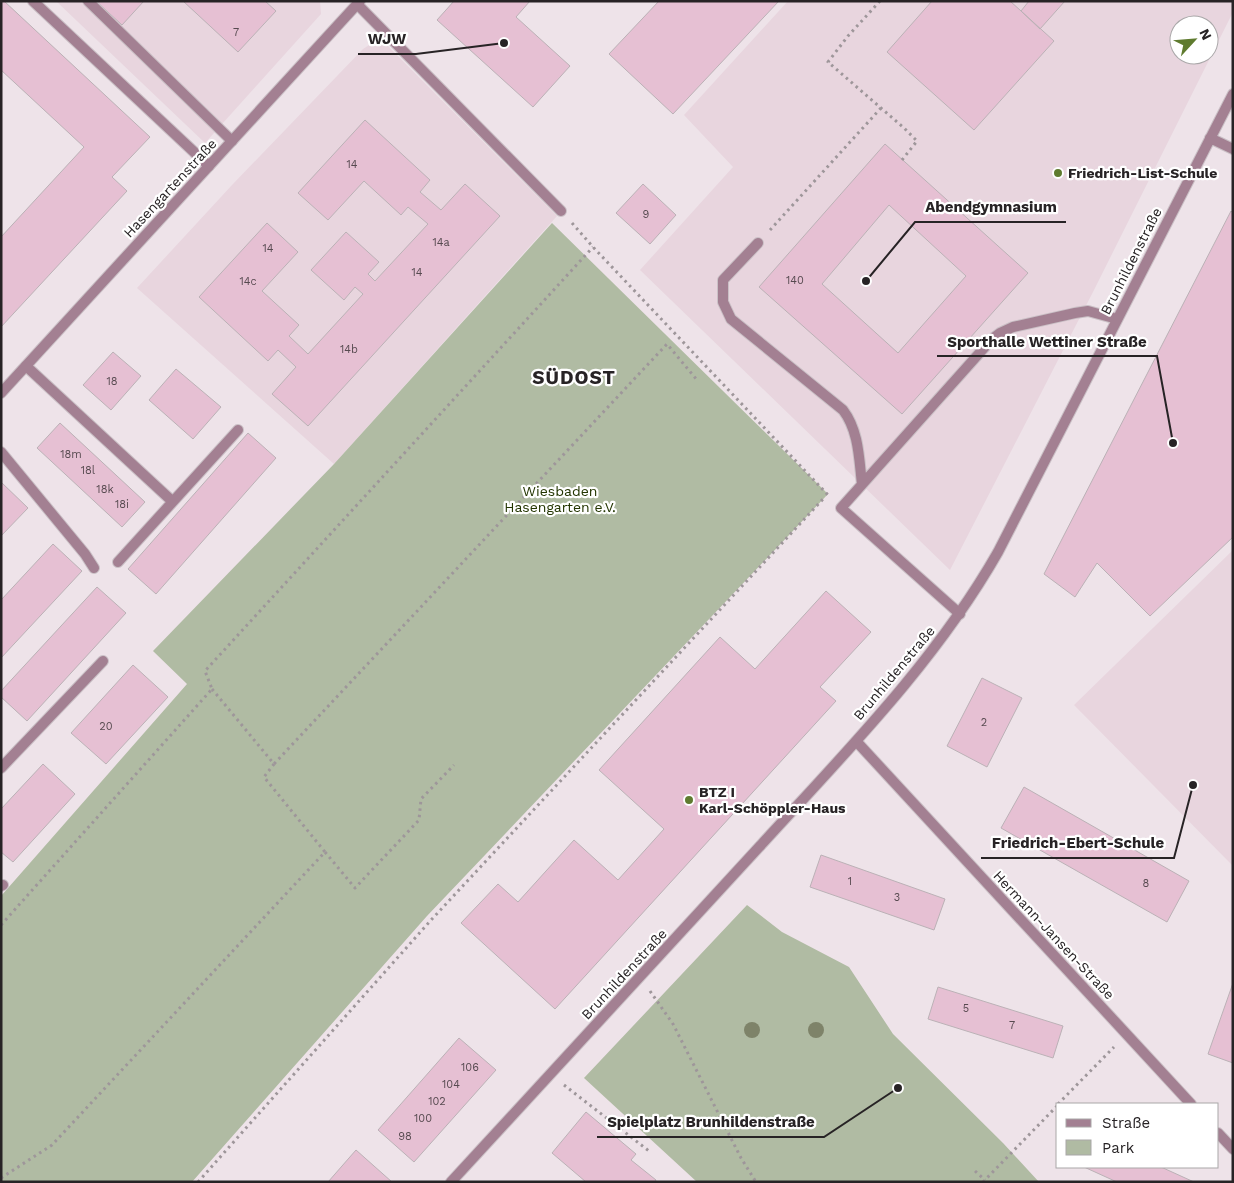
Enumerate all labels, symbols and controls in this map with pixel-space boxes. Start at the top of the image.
north arrow [1169,15,1219,65]
callout: WJW [358,24,416,54]
house number: 7 [233,26,239,39]
text: N [1196,26,1215,42]
text: WJW [368,30,406,48]
street label: Hasengartenstraße [120,135,220,241]
house number: 14 [346,158,358,171]
place label: Friedrich-List-Schule [1068,165,1217,181]
marker: Friedrich-List-Schule [1052,167,1064,179]
callout: Abendgymnasium [915,192,1066,222]
text: Abendgymnasium [925,198,1057,216]
street label: Brunhildenstraße [1097,205,1165,317]
house number: 9 [643,208,650,221]
house number: 14a [432,236,450,249]
house number: 14 [262,242,274,255]
house number: 14 [411,266,423,279]
house number: 140 [786,274,804,287]
house number: 14c [239,275,257,288]
callout: Sporthalle Wettiner Straße [937,326,1157,356]
text: Sporthalle Wettiner Straße [947,333,1147,351]
house number: 14b [340,343,358,356]
district label: SÜDOST [532,366,616,389]
house number: 18 [106,375,118,388]
house number: 18m [60,448,82,461]
house number: 18l [81,464,96,477]
house number: 18k [96,483,114,496]
park label: Wiesbaden Hasengarten e.V. [504,483,616,515]
house number: 18i [115,498,129,511]
street label: Brunhildenstraße [850,623,938,723]
house number: 2 [981,716,987,729]
house number: 20 [99,720,113,733]
place label: BTZ I Karl-Schöppler-Haus [699,784,846,816]
marker: BTZ I Karl-Schöppler-Haus [683,794,695,806]
callout: Friedrich-Ebert-Schule [981,828,1174,858]
text: Friedrich-Ebert-Schule [992,834,1164,852]
street label: Hermann-Jansen-Straße [990,867,1118,1003]
house number: 1 [848,875,852,888]
house number: 8 [1143,877,1150,890]
house number: 3 [894,891,900,904]
street label: Brunhildenstraße [578,925,670,1023]
house number: 5 [963,1002,969,1015]
house number: 7 [1009,1019,1015,1032]
house number: 106 [461,1061,479,1074]
house number: 104 [442,1078,460,1091]
house number: 102 [428,1095,446,1108]
legend [1056,1103,1219,1168]
callout: Spielplatz Brunhildenstraße [597,1107,824,1137]
house number: 100 [414,1112,432,1125]
text: Spielplatz Brunhildenstraße [607,1113,815,1131]
text: Straße [1102,1114,1150,1132]
house number: 98 [398,1130,412,1143]
text: Park [1102,1139,1135,1157]

